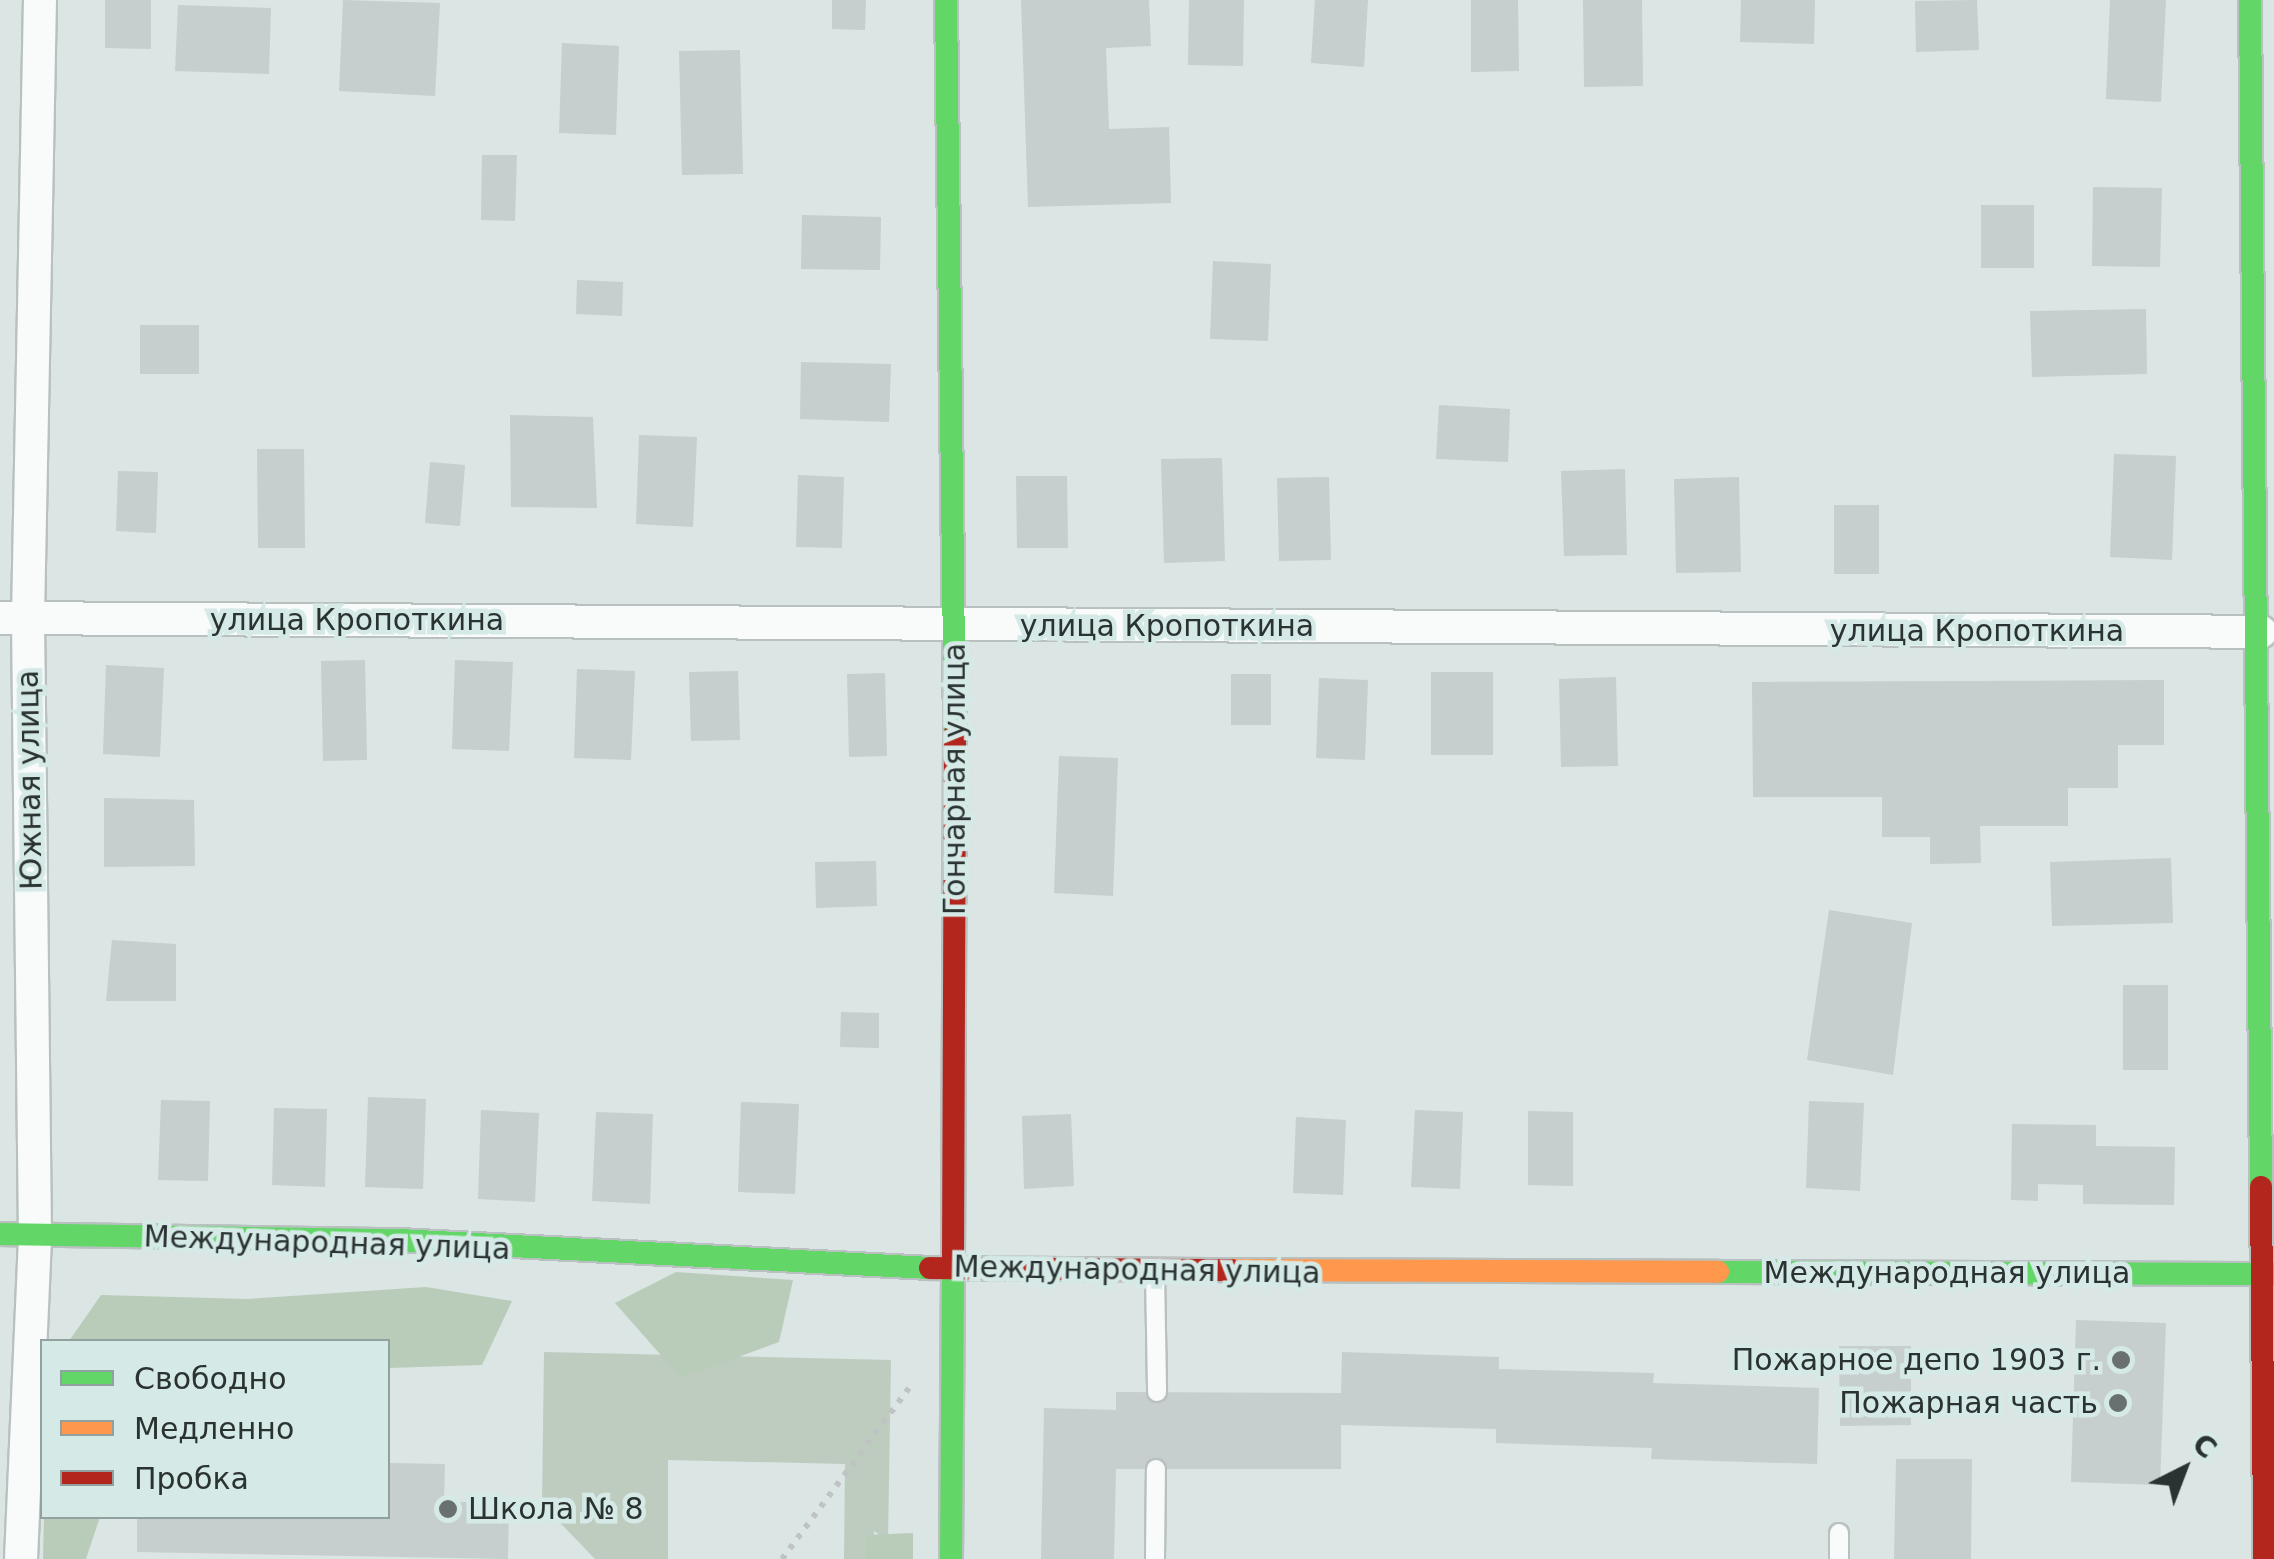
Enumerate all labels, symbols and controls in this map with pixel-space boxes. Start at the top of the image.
street label: улица Кропоткина [210,602,504,638]
street label: улица Кропоткина [1020,608,1314,644]
street label: улица Кропоткина [1830,613,2124,649]
street label: Гончарная улица [937,643,973,915]
street label: Южная улица [10,670,50,890]
street label: Международная улица [143,1219,511,1267]
street label: Международная улица [953,1249,1321,1291]
street label: Международная улица [1764,1255,2130,1291]
legend [40,1339,390,1519]
place label: Пожарное депо 1903 г. [1732,1342,2101,1378]
marker: Пожарное депо 1903 г. [2110,1349,2132,1371]
text: Свободно [134,1361,287,1396]
place label: Пожарная часть [1839,1385,2098,1421]
marker: Пожарная часть [2107,1392,2129,1414]
text: Медленно [134,1411,294,1446]
north arrow [2134,1419,2234,1519]
text: С [2186,1427,2223,1465]
text: Пробка [134,1461,249,1496]
place label: Школа № 8 [468,1491,643,1527]
marker: Школа № 8 [437,1498,459,1520]

